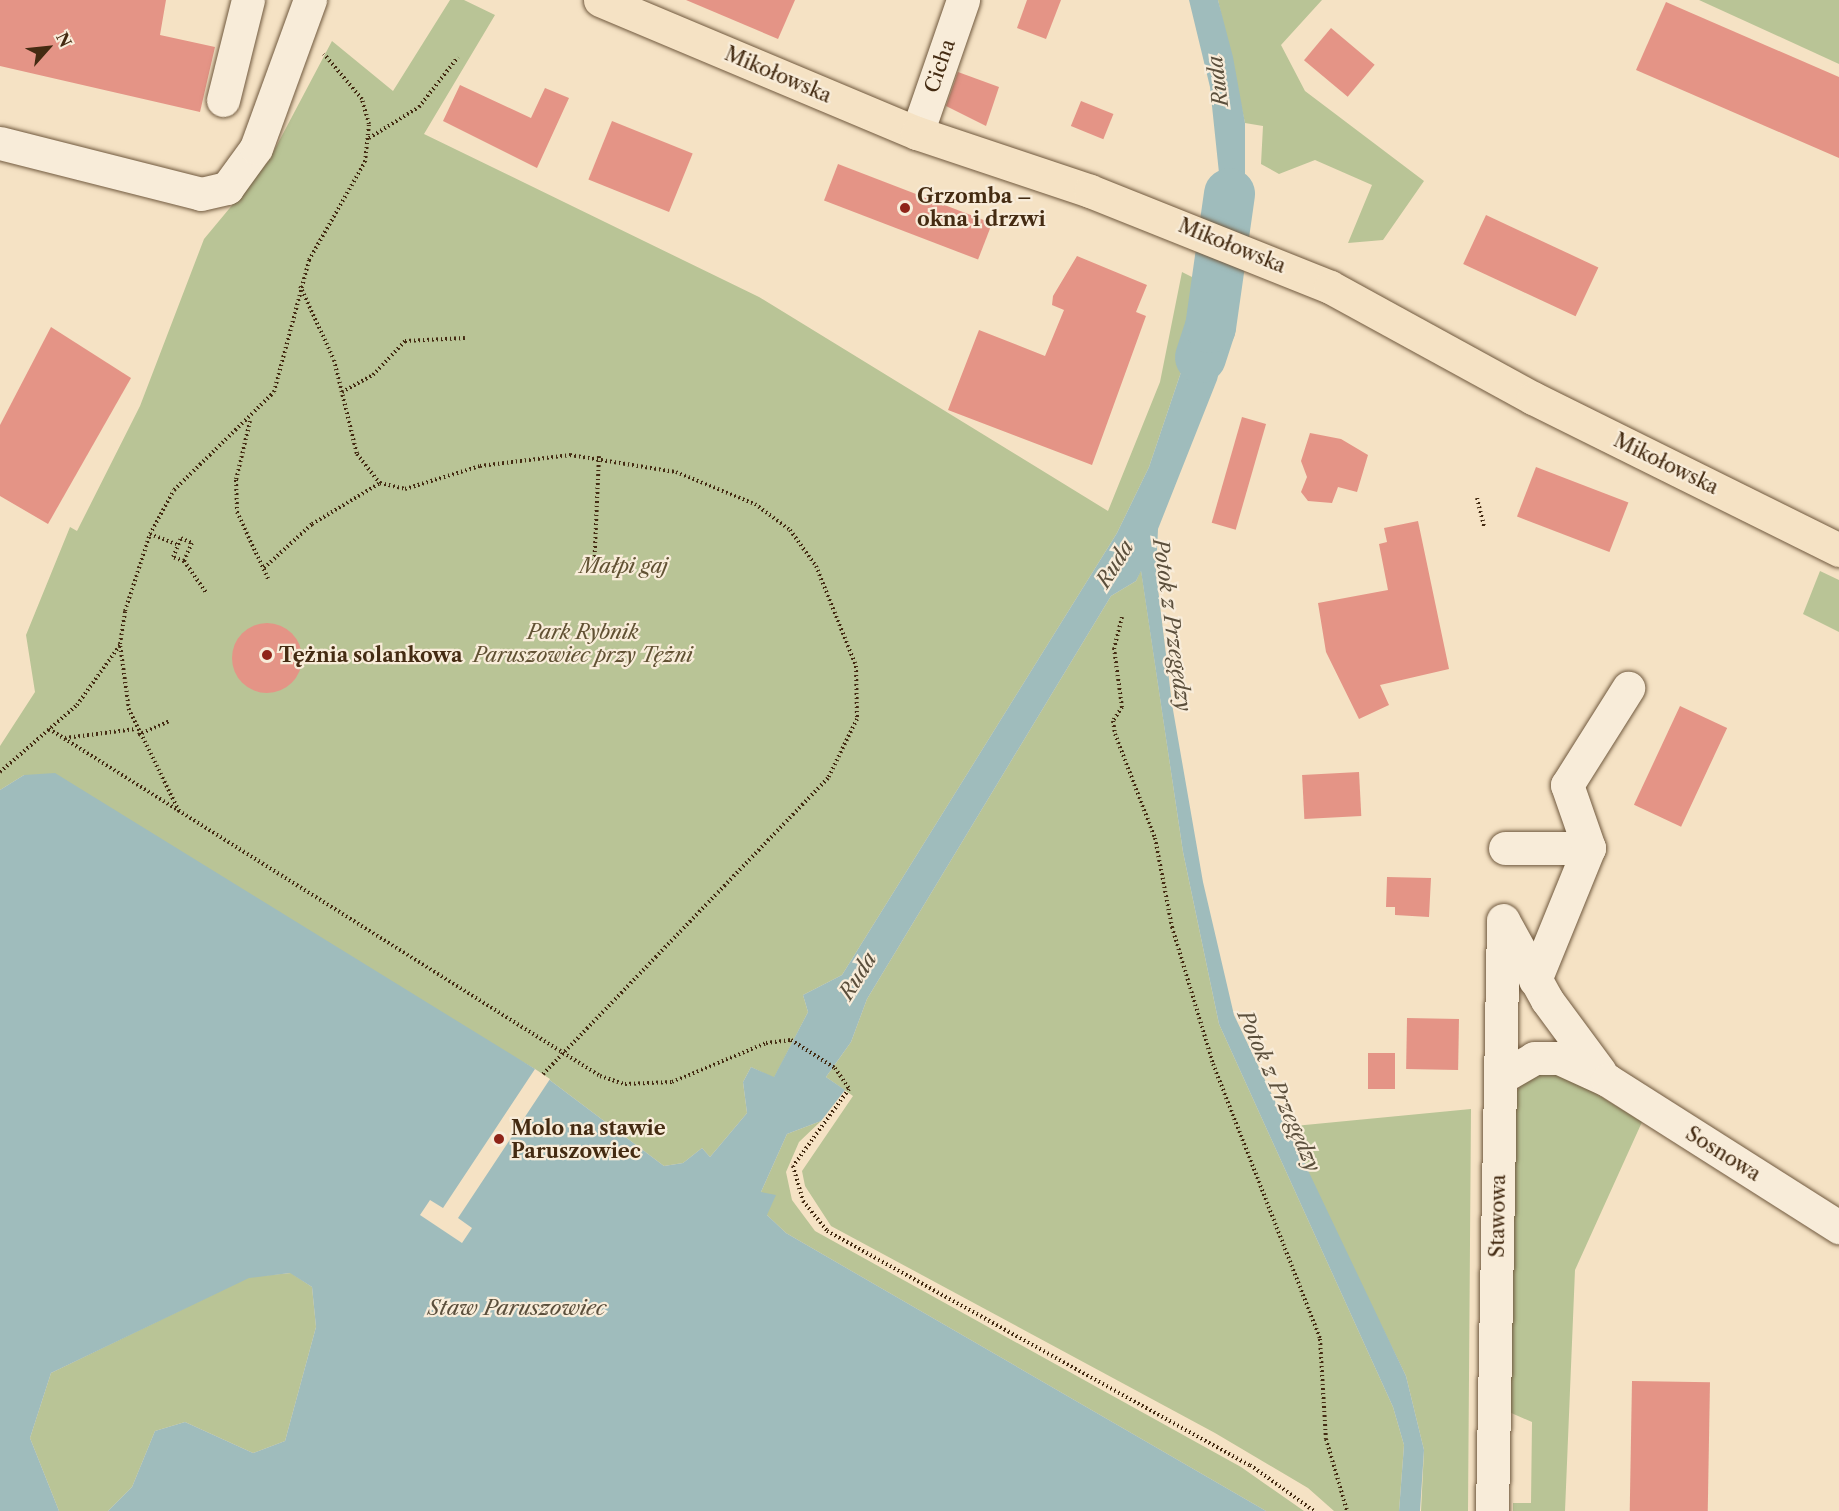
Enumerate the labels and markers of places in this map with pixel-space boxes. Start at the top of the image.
place label: Grzomba – okna i drzwi [917,184,1046,231]
marker: Grzomba – okna i drzwi [898,201,912,215]
place label: Tężnia solankowa [279,643,463,667]
marker: Tężnia solankowa [260,648,274,662]
place label: Molo na stawie Paruszowiec [511,1116,666,1163]
marker: Molo na stawie Paruszowiec [492,1132,506,1146]

